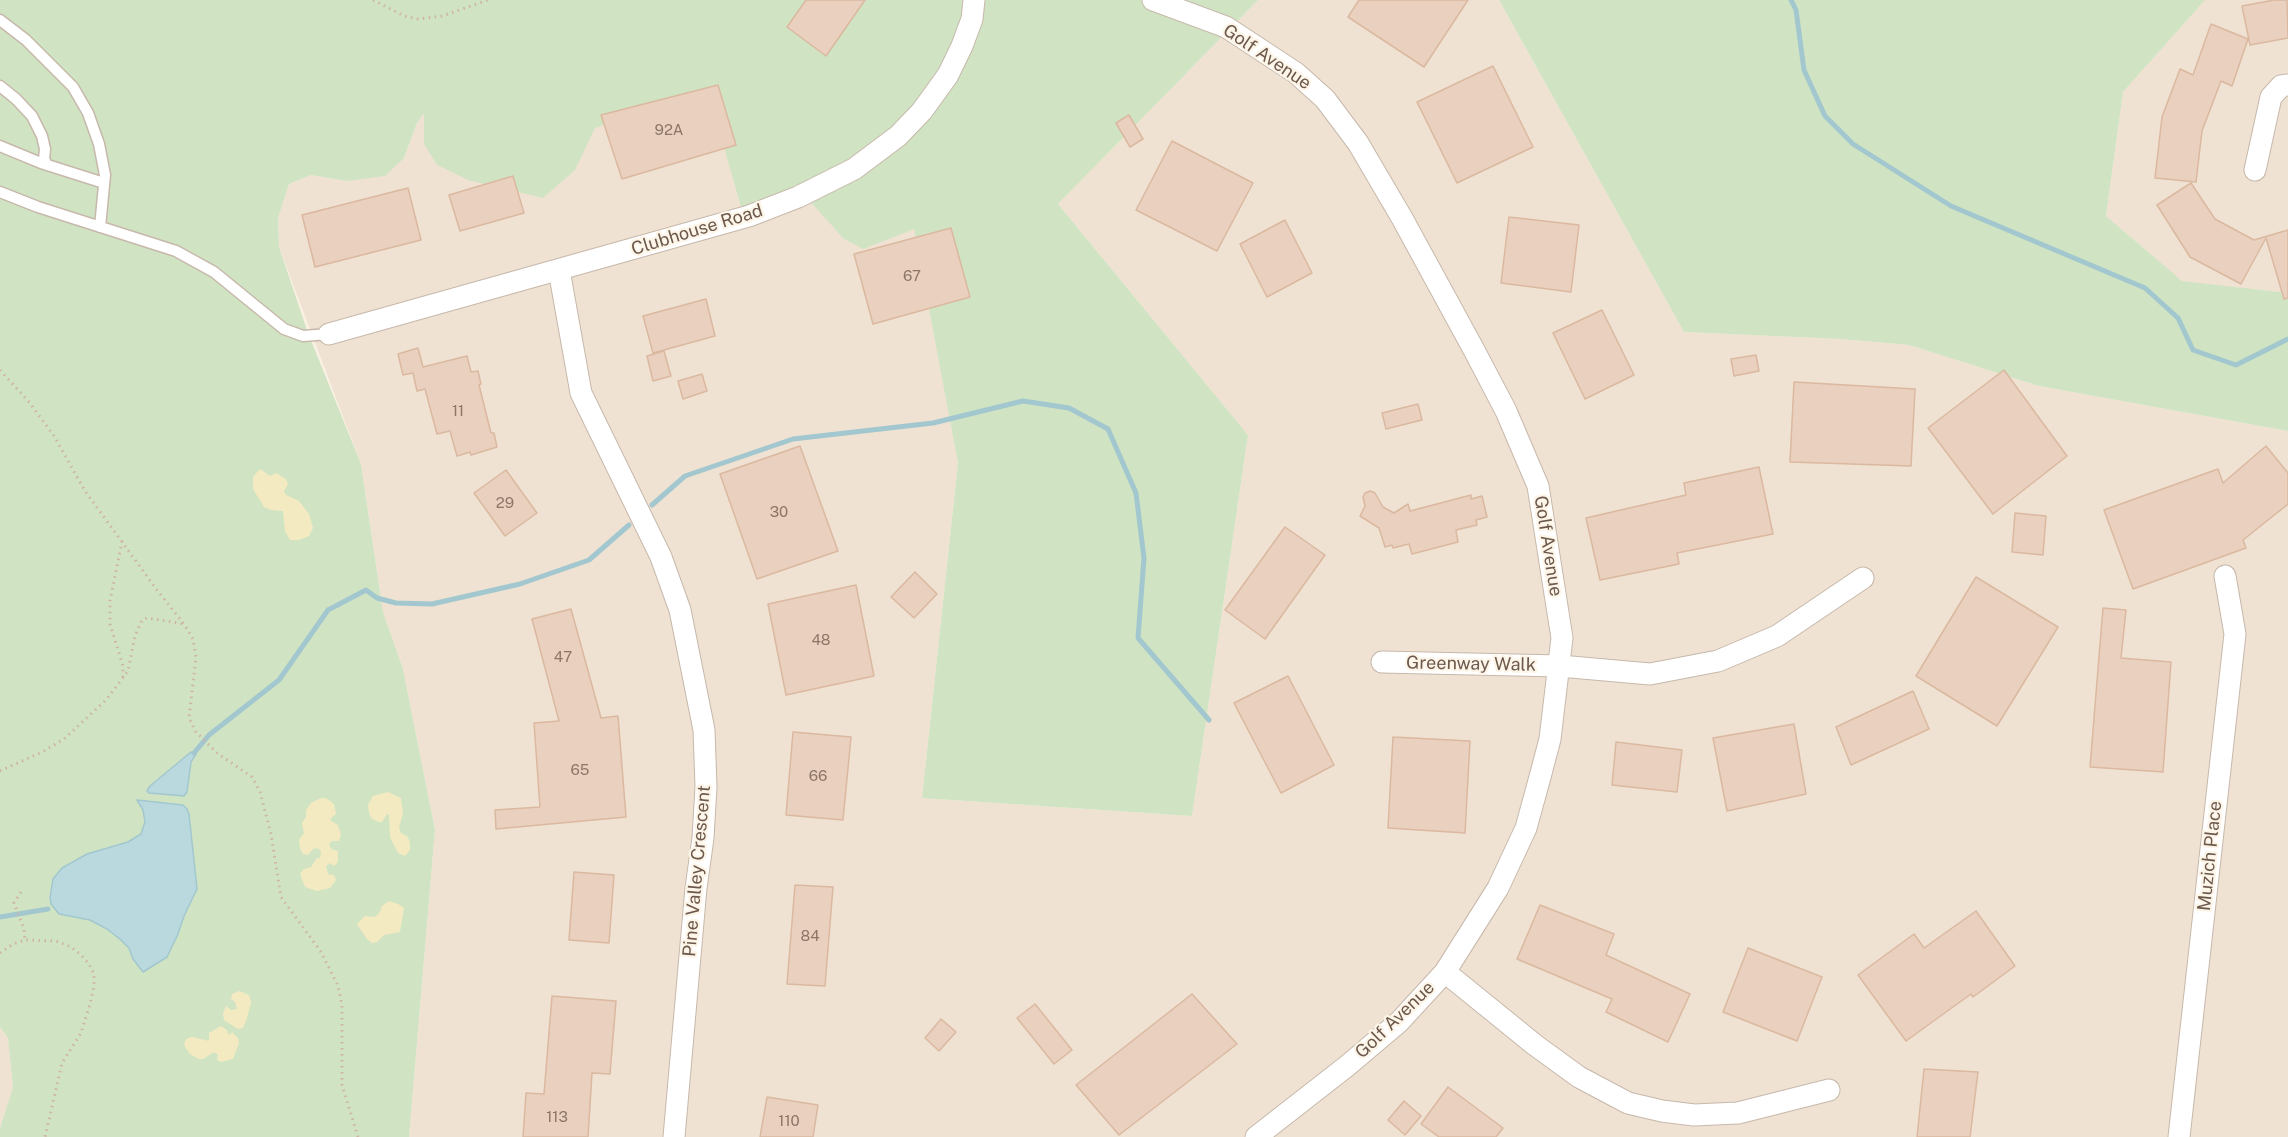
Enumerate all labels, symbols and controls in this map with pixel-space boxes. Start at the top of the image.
street label: Golf Avenue [1219,20,1315,94]
house number: 92A [655,121,683,139]
street label: Clubhouse Road [629,200,765,260]
house number: 67 [903,267,921,285]
house number: 11 [452,402,464,420]
house number: 29 [496,494,514,512]
street label: Golf Avenue [1529,494,1567,598]
house number: 30 [770,503,788,521]
house number: 48 [811,631,831,649]
house number: 47 [554,648,572,666]
street label: Greenway Walk [1406,652,1536,676]
house number: 65 [571,761,589,779]
house number: 66 [809,767,827,785]
street label: Pine Valley Crescent [679,784,715,958]
street label: Muzich Place [2193,800,2227,912]
house number: 84 [800,927,820,945]
street label: Golf Avenue [1351,977,1439,1063]
house number: 113 [546,1108,568,1126]
house number: 110 [778,1112,800,1130]

